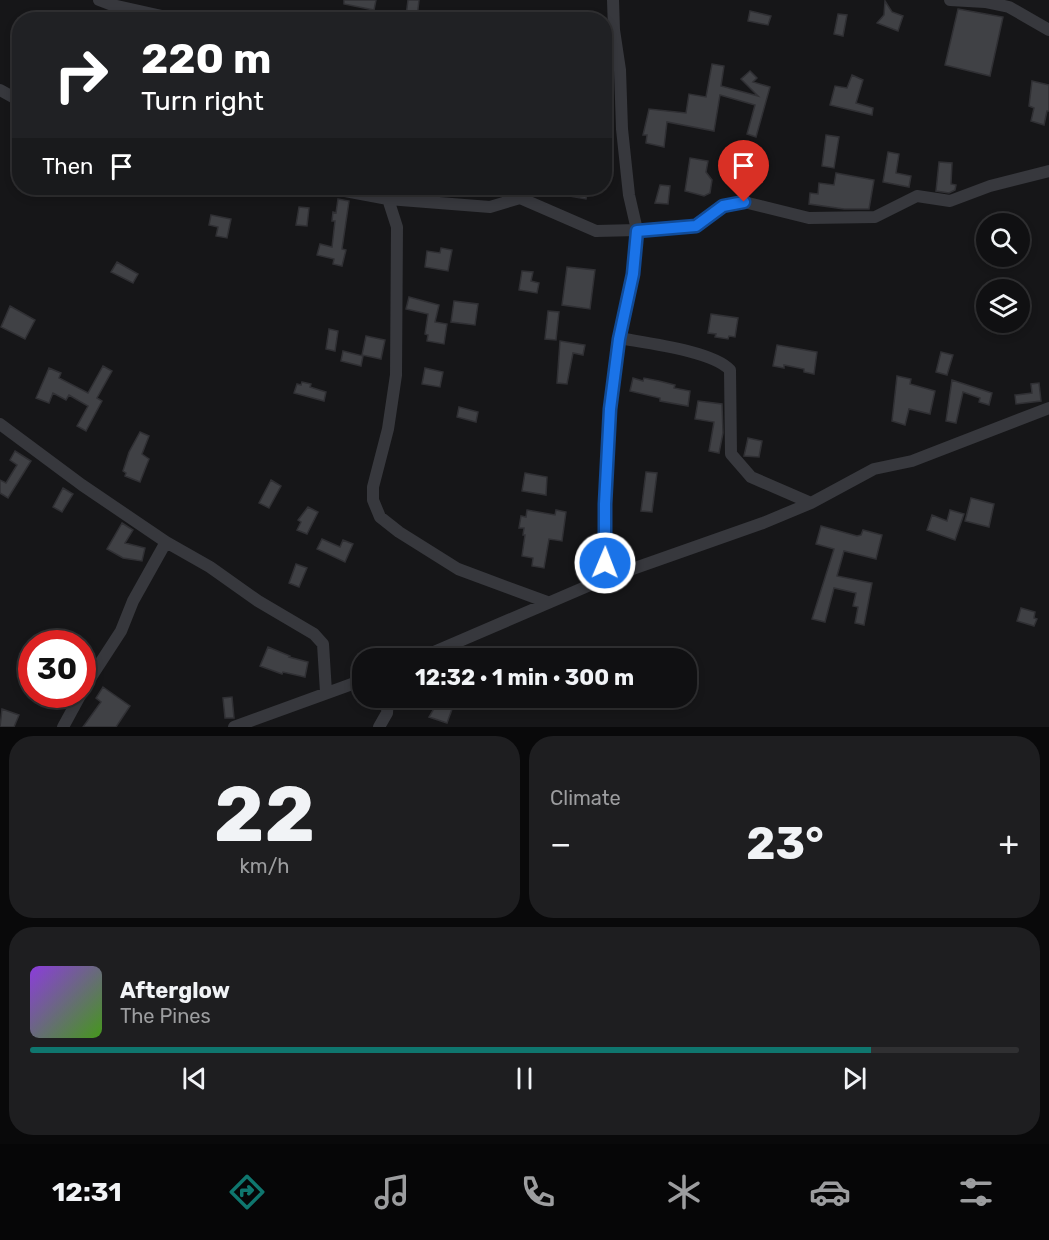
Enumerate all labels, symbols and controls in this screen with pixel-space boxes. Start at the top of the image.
text: 220 m [141,34,272,84]
icon: right [42,36,120,114]
text: Turn right [141,85,264,117]
pin [718,140,769,202]
icon: arrive [727,149,760,182]
icon: arrive [105,150,138,183]
text: Then [42,153,93,180]
map controls [976,213,1030,333]
button: search [976,213,1030,267]
button: layers [976,279,1030,333]
position arrow [573,531,637,595]
speed limit sign: 30 [18,630,96,708]
text: 12:32 · 1 min · 300 m [415,664,634,691]
text: 22 [214,768,315,861]
text: Climate [550,786,621,810]
text: 23° [746,817,824,870]
text: − [550,824,571,863]
text: + [998,824,1019,863]
text: km/h [240,854,289,878]
text: Afterglow [120,977,230,1004]
text: The Pines [120,1004,211,1028]
icon: previous [178,1062,211,1095]
icon: pause [508,1062,541,1095]
icon: next [838,1062,871,1095]
icon: directions [226,1171,268,1213]
icon: music [371,1171,413,1213]
icon: phone [517,1171,559,1213]
icon: climate [663,1171,705,1213]
icon: car [809,1171,851,1213]
icon: filters [955,1171,997,1213]
text: 12:31 [52,1176,122,1208]

